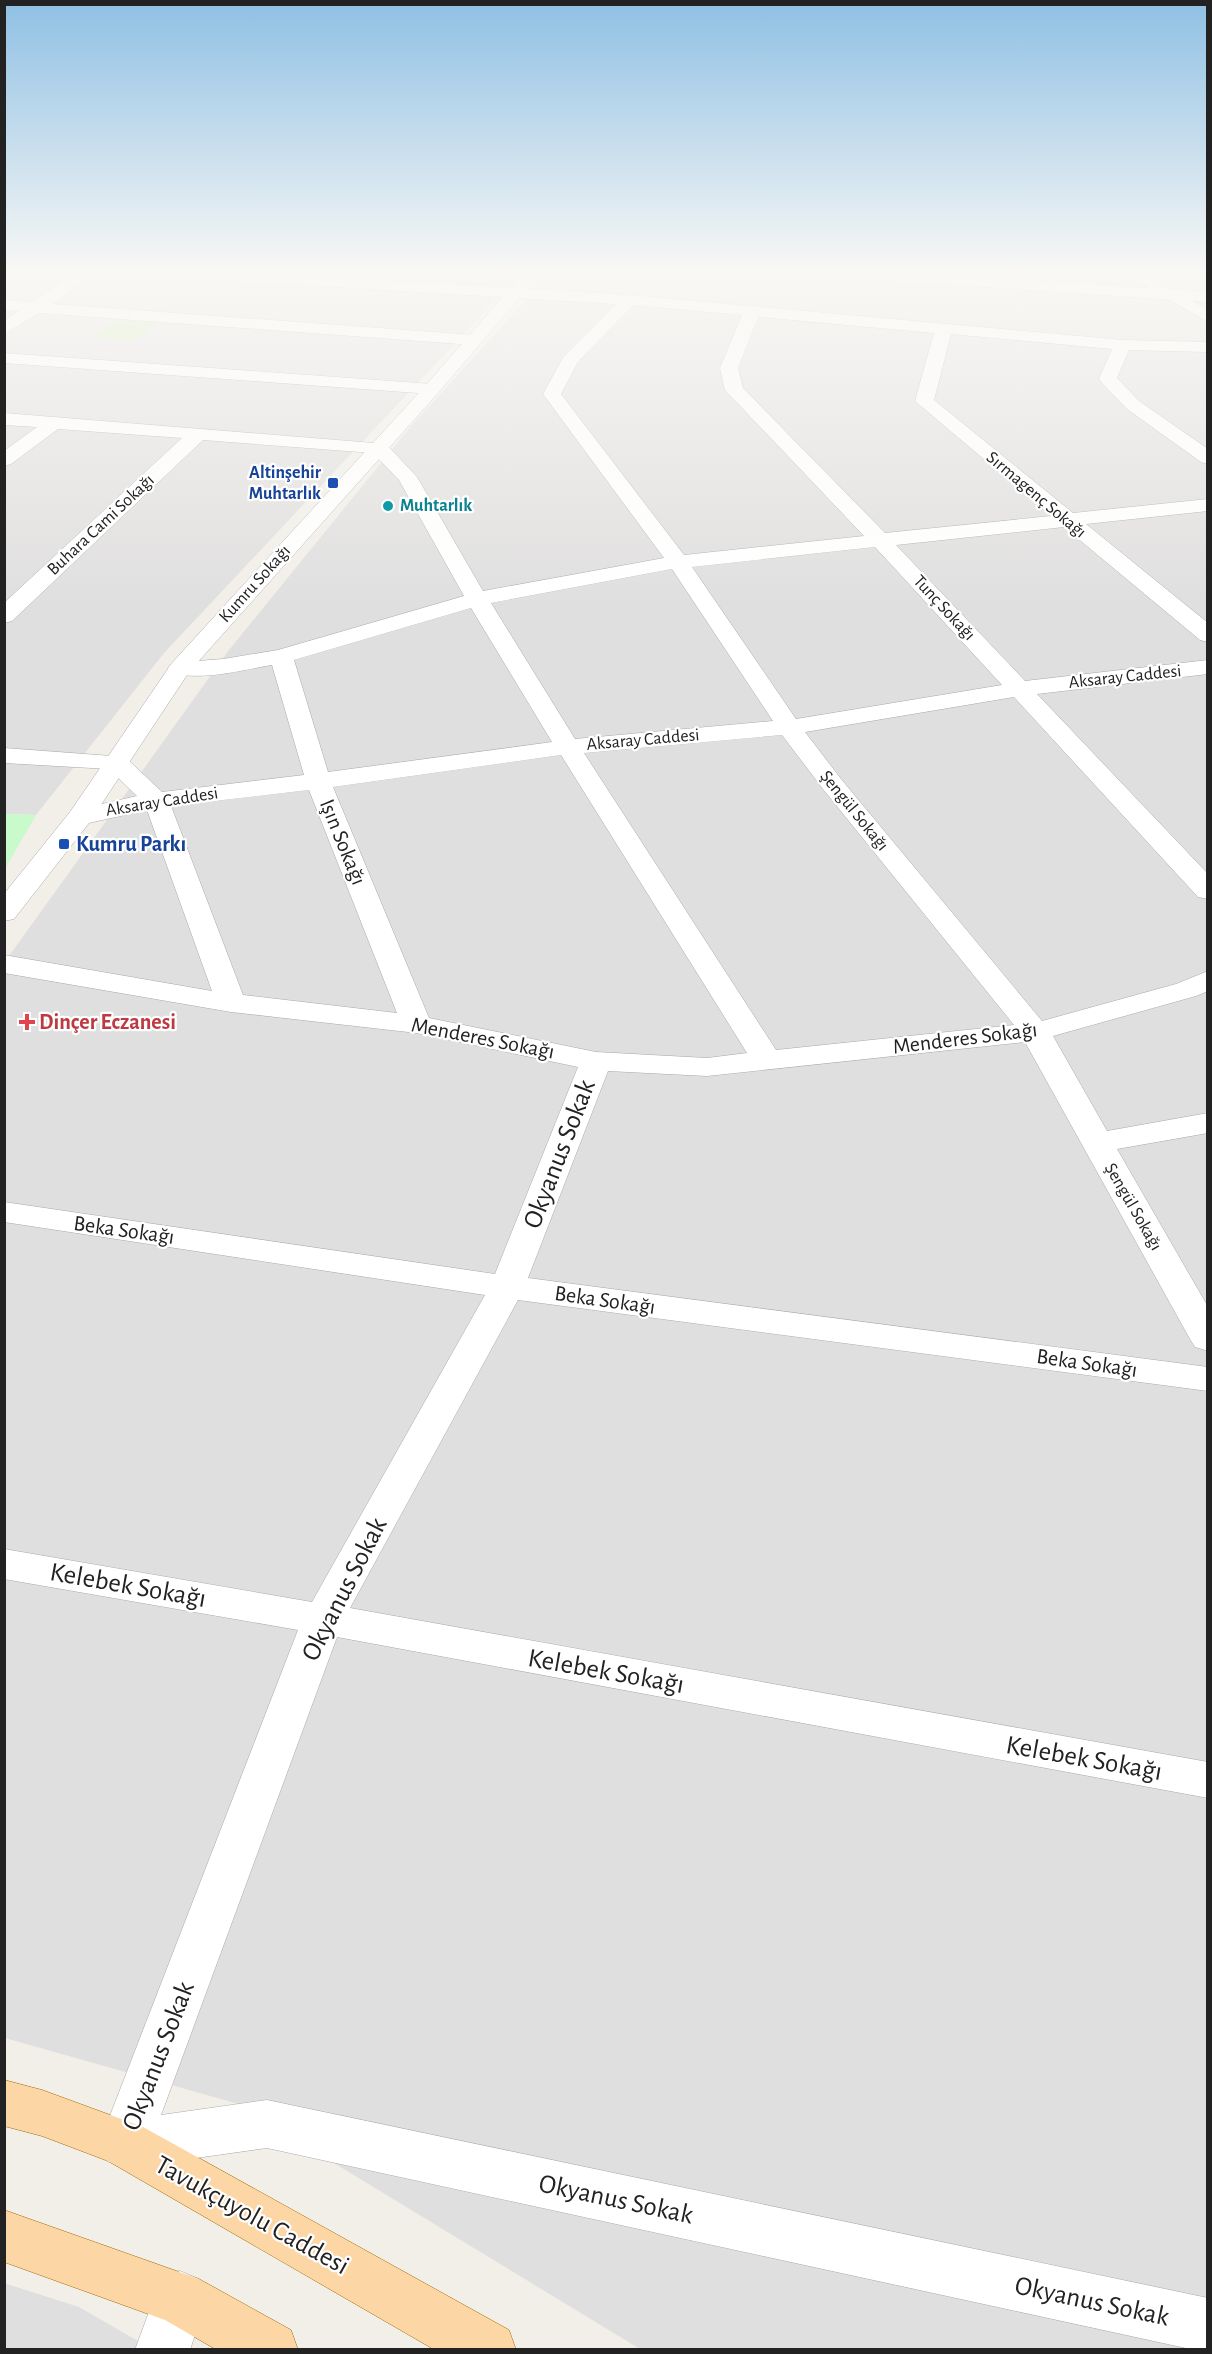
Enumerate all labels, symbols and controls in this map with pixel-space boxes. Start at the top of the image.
street label: Sırmagenç Sokağı [983,448,1089,542]
place label: Altinşehir Muhtarlık [249,464,322,503]
street label: Buhara Cami Sokağı [44,471,158,579]
marker: Altinşehir Muhtarlık [326,476,340,490]
place label: Muhtarlık [400,497,472,515]
marker: Muhtarlık [381,499,395,513]
street label: Kumru Sokağı [216,542,294,626]
street label: Tunç Sokağı [909,572,979,644]
street label: Aksaray Caddesi [1068,662,1182,692]
street label: Aksaray Caddesi [586,726,700,754]
street label: Şengül Sokağı [816,768,892,854]
street label: Aksaray Caddesi [105,784,219,820]
street label: Işın Sokağı [316,796,370,888]
place label: Kumru Parkı [76,833,186,855]
marker: Kumru Parkı [57,837,71,851]
place label: Dinçer Eczanesi [39,1011,176,1033]
street label: Menderes Sokağı [409,1013,557,1063]
marker: Dinçer Eczanesi [20,1015,34,1029]
street label: Menderes Sokağı [891,1018,1039,1058]
street label: Okyanus Sokak [518,1075,601,1232]
street label: Şengül Sokağı [1101,1160,1165,1254]
street label: Beka Sokağı [72,1212,176,1248]
street label: Beka Sokağı [553,1282,657,1318]
street label: Beka Sokağı [1035,1345,1139,1381]
street label: Okyanus Sokak [296,1512,393,1665]
street label: Kelebek Sokağı [48,1558,208,1612]
street label: Kelebek Sokağı [526,1644,686,1698]
street label: Kelebek Sokağı [1004,1731,1164,1785]
street label: Okyanus Sokak [117,1977,200,2134]
street label: Tavukçuyolu Caddesi [150,2151,354,2280]
street label: Okyanus Sokak [536,2169,696,2230]
street label: Okyanus Sokak [1012,2271,1172,2332]

